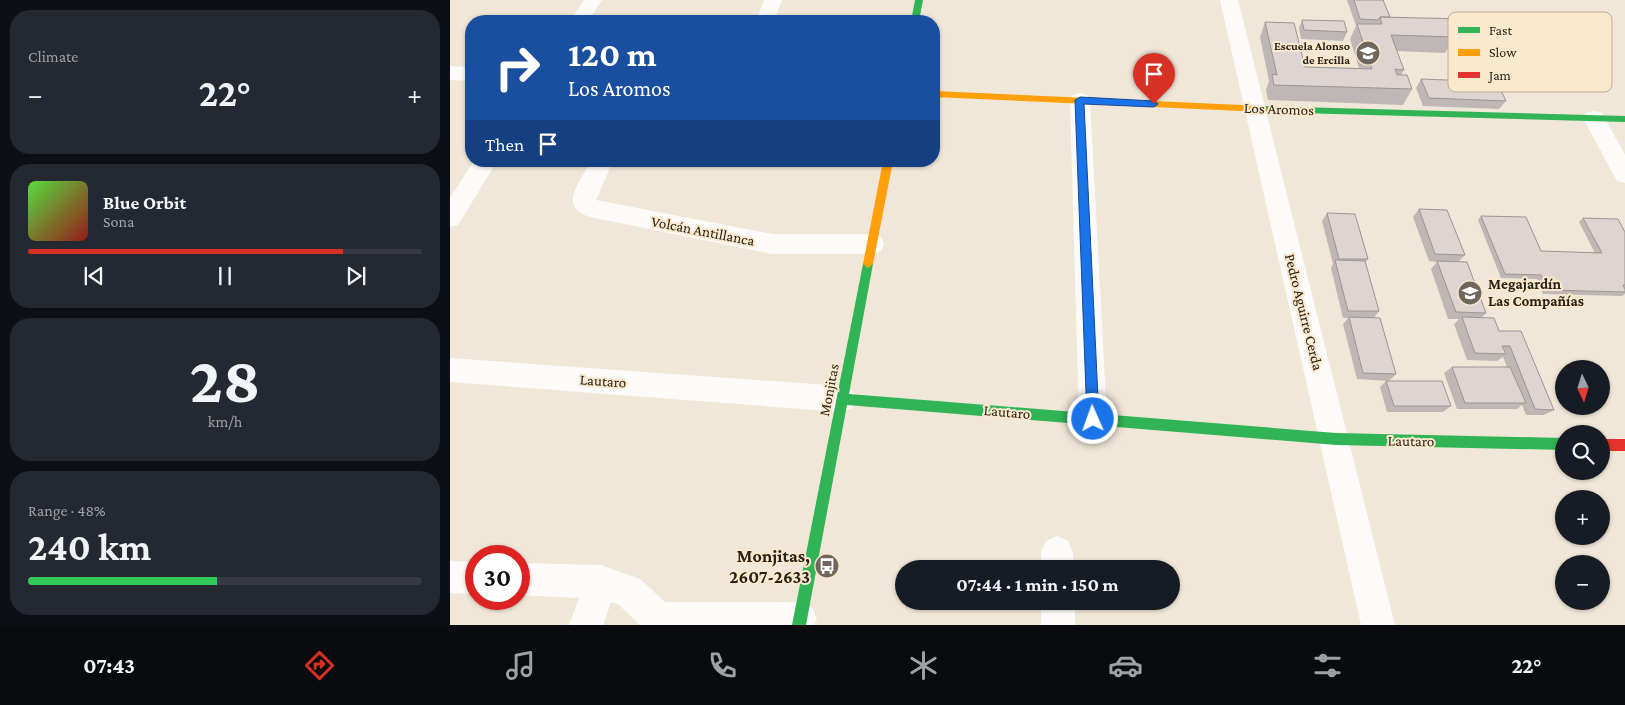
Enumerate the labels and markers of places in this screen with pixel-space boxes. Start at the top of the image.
place label: Escuela Alonso de Ercilla [1274,39,1350,67]
school or university icon: Escuela Alonso de Ercilla [1355,40,1381,66]
pin [1133,53,1175,104]
place label: Megajardín Las Compañías [1488,276,1584,309]
school or university icon: Megajardín Las Compañías [1457,280,1483,306]
place label: Monjitas, 2607-2633 [729,546,810,587]
bus stop icon: Monjitas, 2607-2633 [814,553,840,579]

